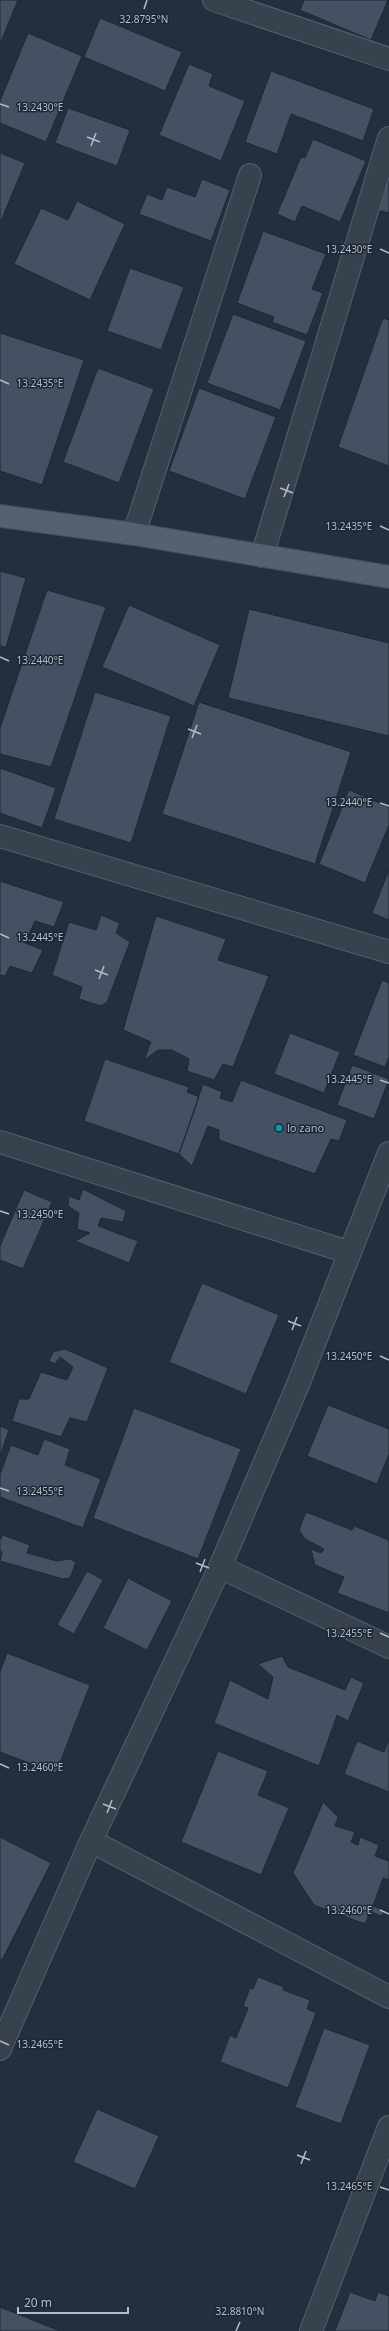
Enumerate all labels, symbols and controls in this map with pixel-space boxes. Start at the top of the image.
text: 32.8795°N [120,12,168,26]
text: 13.2430°E [17,100,63,114]
text: 13.2430°E [326,242,372,256]
text: 13.2435°E [17,376,63,390]
text: 13.2435°E [326,519,372,533]
text: 13.2440°E [17,653,63,667]
text: 13.2440°E [326,795,372,809]
text: 13.2445°E [17,930,63,944]
text: 13.2445°E [326,1072,372,1086]
place label: lo zano [287,1120,324,1135]
marker: lo zano [274,1123,284,1133]
text: 13.2450°E [17,1207,63,1221]
text: 13.2450°E [326,1349,372,1363]
text: 13.2455°E [17,1484,63,1498]
text: 13.2455°E [326,1626,372,1640]
text: 13.2460°E [17,1760,63,1774]
text: 13.2460°E [326,1903,372,1917]
text: 13.2465°E [17,2037,63,2051]
text: 13.2465°E [326,2179,372,2193]
scale bar [18,2289,128,2315]
text: 20 m [24,2294,52,2311]
text: 32.8810°N [216,2304,264,2318]

